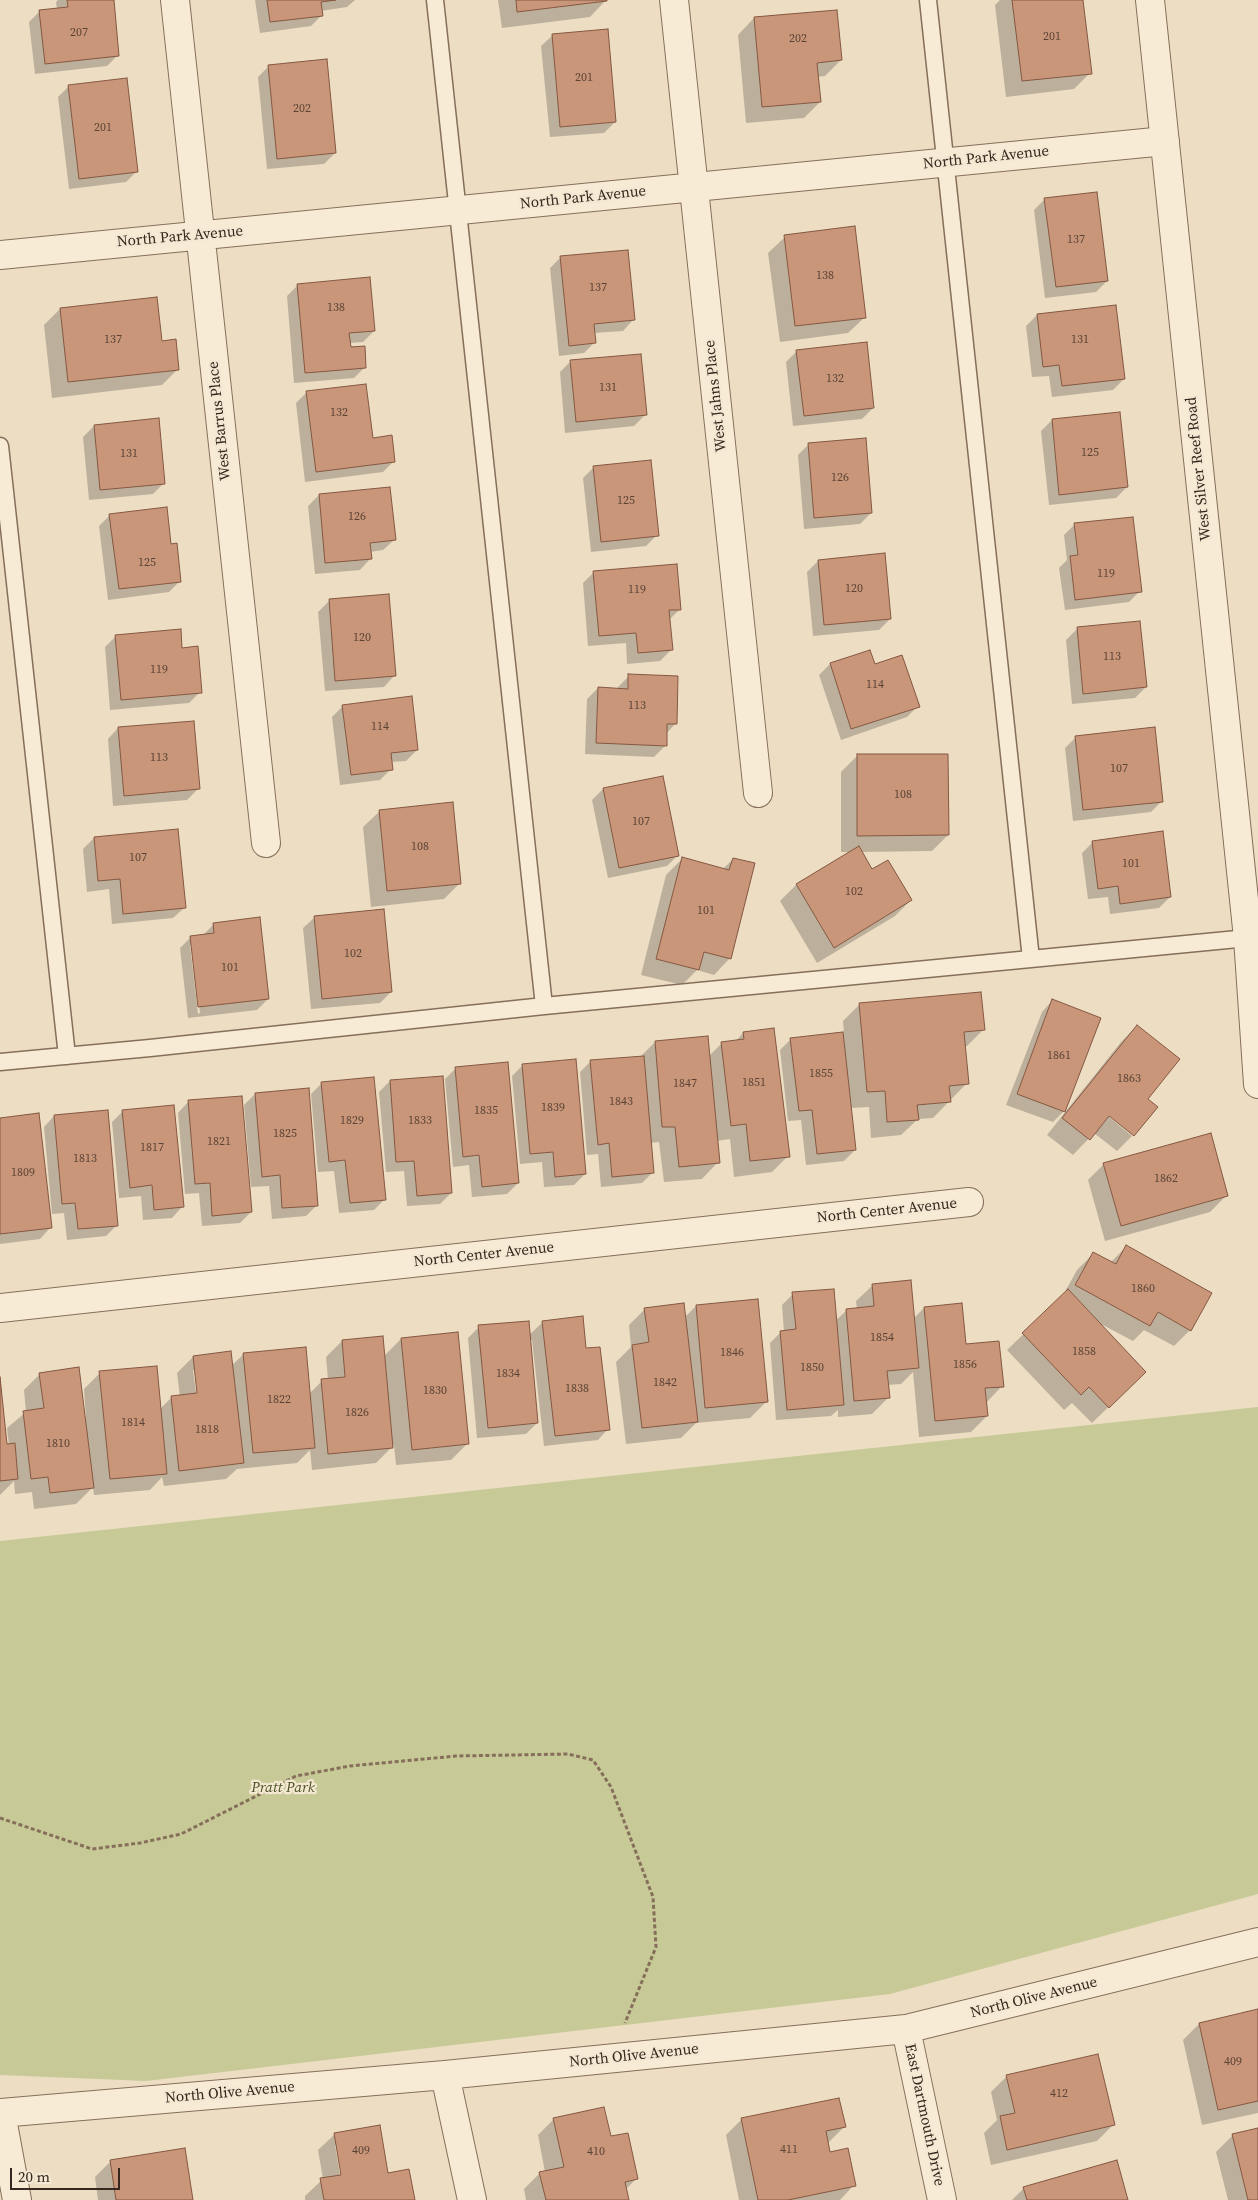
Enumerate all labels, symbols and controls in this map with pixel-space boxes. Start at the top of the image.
house number: 207 [70,26,88,40]
house number: 201 [1043,30,1061,44]
house number: 202 [789,32,807,46]
house number: 201 [575,71,593,85]
house number: 202 [293,102,311,116]
house number: 201 [94,121,112,135]
street label: North Park Avenue [922,142,1050,174]
street label: North Park Avenue [519,182,647,214]
street label: North Park Avenue [116,223,244,251]
house number: 137 [1067,233,1085,247]
house number: 138 [816,269,834,283]
house number: 137 [589,281,607,295]
house number: 138 [327,301,345,315]
house number: 137 [104,333,122,347]
house number: 131 [1071,333,1089,347]
street label: West Jahns Place [701,339,731,453]
street label: West Barrus Place [205,360,235,482]
house number: 132 [826,372,844,386]
house number: 131 [599,381,617,395]
street label: West Silver Reef Road [1182,396,1216,542]
house number: 132 [330,406,348,420]
house number: 125 [1081,446,1099,460]
house number: 131 [120,447,138,461]
house number: 126 [831,471,849,485]
house number: 125 [617,494,635,508]
house number: 126 [348,510,366,524]
house number: 125 [138,556,156,570]
house number: 119 [1097,567,1115,581]
house number: 120 [845,582,863,596]
house number: 119 [628,583,646,597]
house number: 120 [353,631,371,645]
house number: 113 [1103,650,1121,664]
house number: 119 [150,663,168,677]
house number: 114 [866,678,884,692]
house number: 113 [628,699,646,713]
house number: 114 [371,720,389,734]
house number: 113 [150,751,168,765]
house number: 107 [1110,762,1128,776]
house number: 108 [894,788,912,802]
house number: 107 [632,815,650,829]
house number: 108 [411,840,429,854]
house number: 107 [129,851,147,865]
house number: 101 [1122,857,1140,871]
house number: 102 [845,885,863,899]
house number: 101 [697,904,715,918]
house number: 102 [344,947,362,961]
house number: 101 [221,961,239,975]
house number: 1861 [1047,1049,1071,1063]
house number: 1855 [809,1067,833,1081]
house number: 1863 [1117,1072,1141,1086]
house number: 1851 [742,1076,766,1090]
house number: 1847 [673,1077,697,1091]
house number: 1843 [609,1095,633,1109]
house number: 1839 [541,1101,565,1115]
house number: 1835 [474,1104,498,1118]
house number: 1829 [340,1114,364,1128]
house number: 1833 [408,1114,432,1128]
house number: 1825 [273,1127,297,1141]
house number: 1821 [207,1135,231,1149]
house number: 1817 [140,1141,164,1155]
house number: 1813 [73,1152,97,1166]
house number: 1809 [11,1166,35,1180]
house number: 1862 [1154,1172,1178,1186]
street label: North Center Avenue [816,1195,958,1227]
street label: North Center Avenue [413,1239,555,1271]
house number: 1860 [1131,1282,1155,1296]
house number: 1854 [870,1331,894,1345]
house number: 1858 [1072,1345,1096,1359]
house number: 1846 [720,1346,744,1360]
house number: 1856 [953,1358,977,1372]
house number: 1850 [800,1361,824,1375]
house number: 1834 [496,1367,520,1381]
house number: 1842 [653,1376,677,1390]
house number: 1838 [565,1382,589,1396]
house number: 1830 [423,1384,447,1398]
house number: 1822 [267,1393,291,1407]
house number: 1826 [345,1406,369,1420]
house number: 1814 [121,1416,145,1430]
house number: 1818 [195,1423,219,1437]
house number: 1810 [46,1437,70,1451]
park label: Pratt Park [251,1779,315,1797]
street label: North Olive Avenue [969,1974,1099,2022]
street label: North Olive Avenue [568,2040,700,2072]
street label: East Dartmouth Drive [900,2042,948,2188]
house number: 409 [1224,2055,1242,2069]
street label: North Olive Avenue [164,2078,296,2108]
house number: 412 [1050,2087,1068,2101]
house number: 411 [780,2143,798,2157]
house number: 409 [352,2144,370,2158]
house number: 410 [587,2145,605,2159]
scale bar [12,2158,122,2190]
text: 20 m [18,2166,50,2187]

